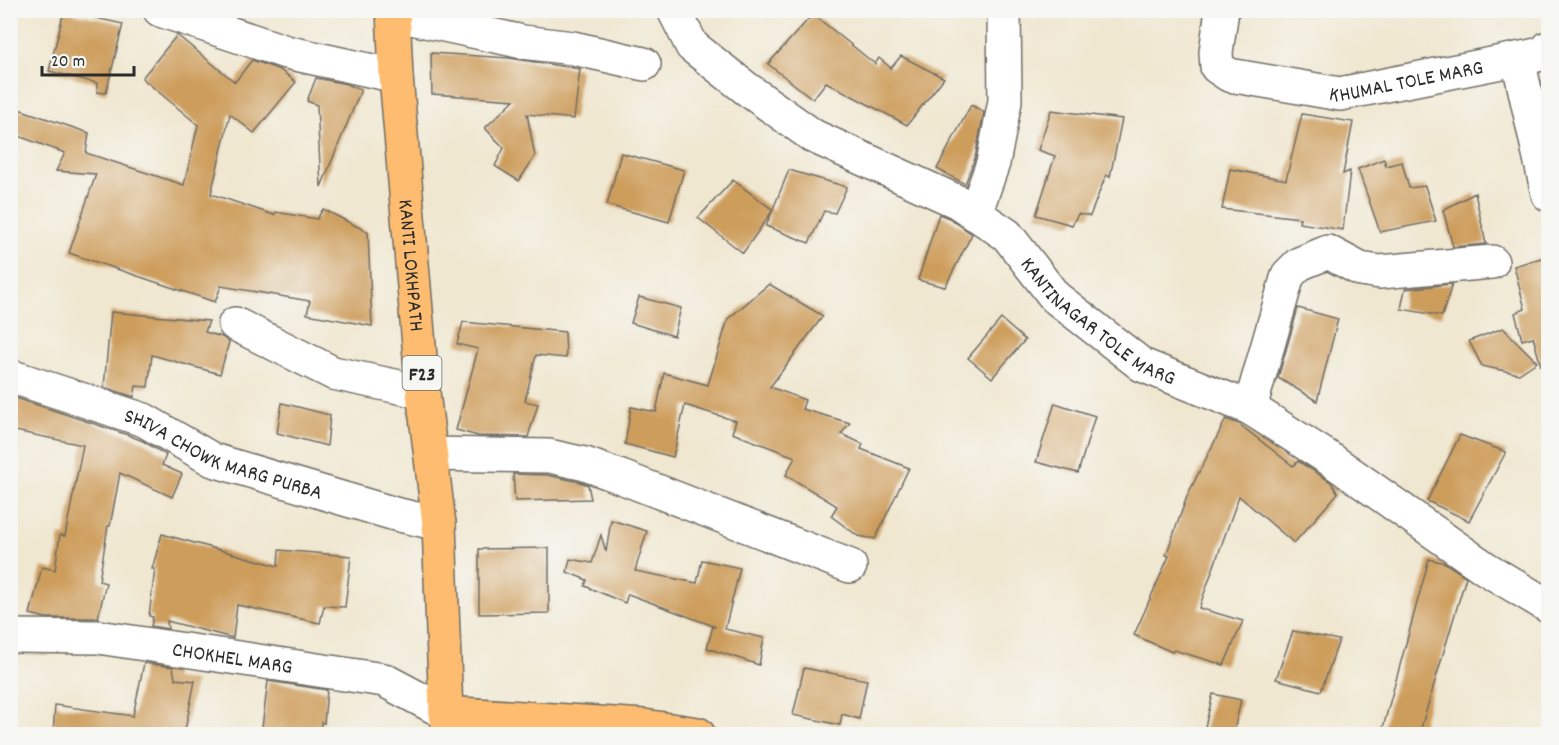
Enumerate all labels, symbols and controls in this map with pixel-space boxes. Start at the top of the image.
scale bar [42,39,134,77]
text: 20 m [51,50,85,75]
street label: KHUMAL TOLE MARG [1327,54,1486,112]
street label: KANTI LOKHPATH [389,198,430,333]
street label: KANTINAGAR TOLE MARG [1012,252,1179,395]
road number: F23 [402,356,442,390]
street label: SHIVA CHOWK MARG PURBA [120,402,326,510]
street label: CHOKHEL MARG [170,636,294,684]

